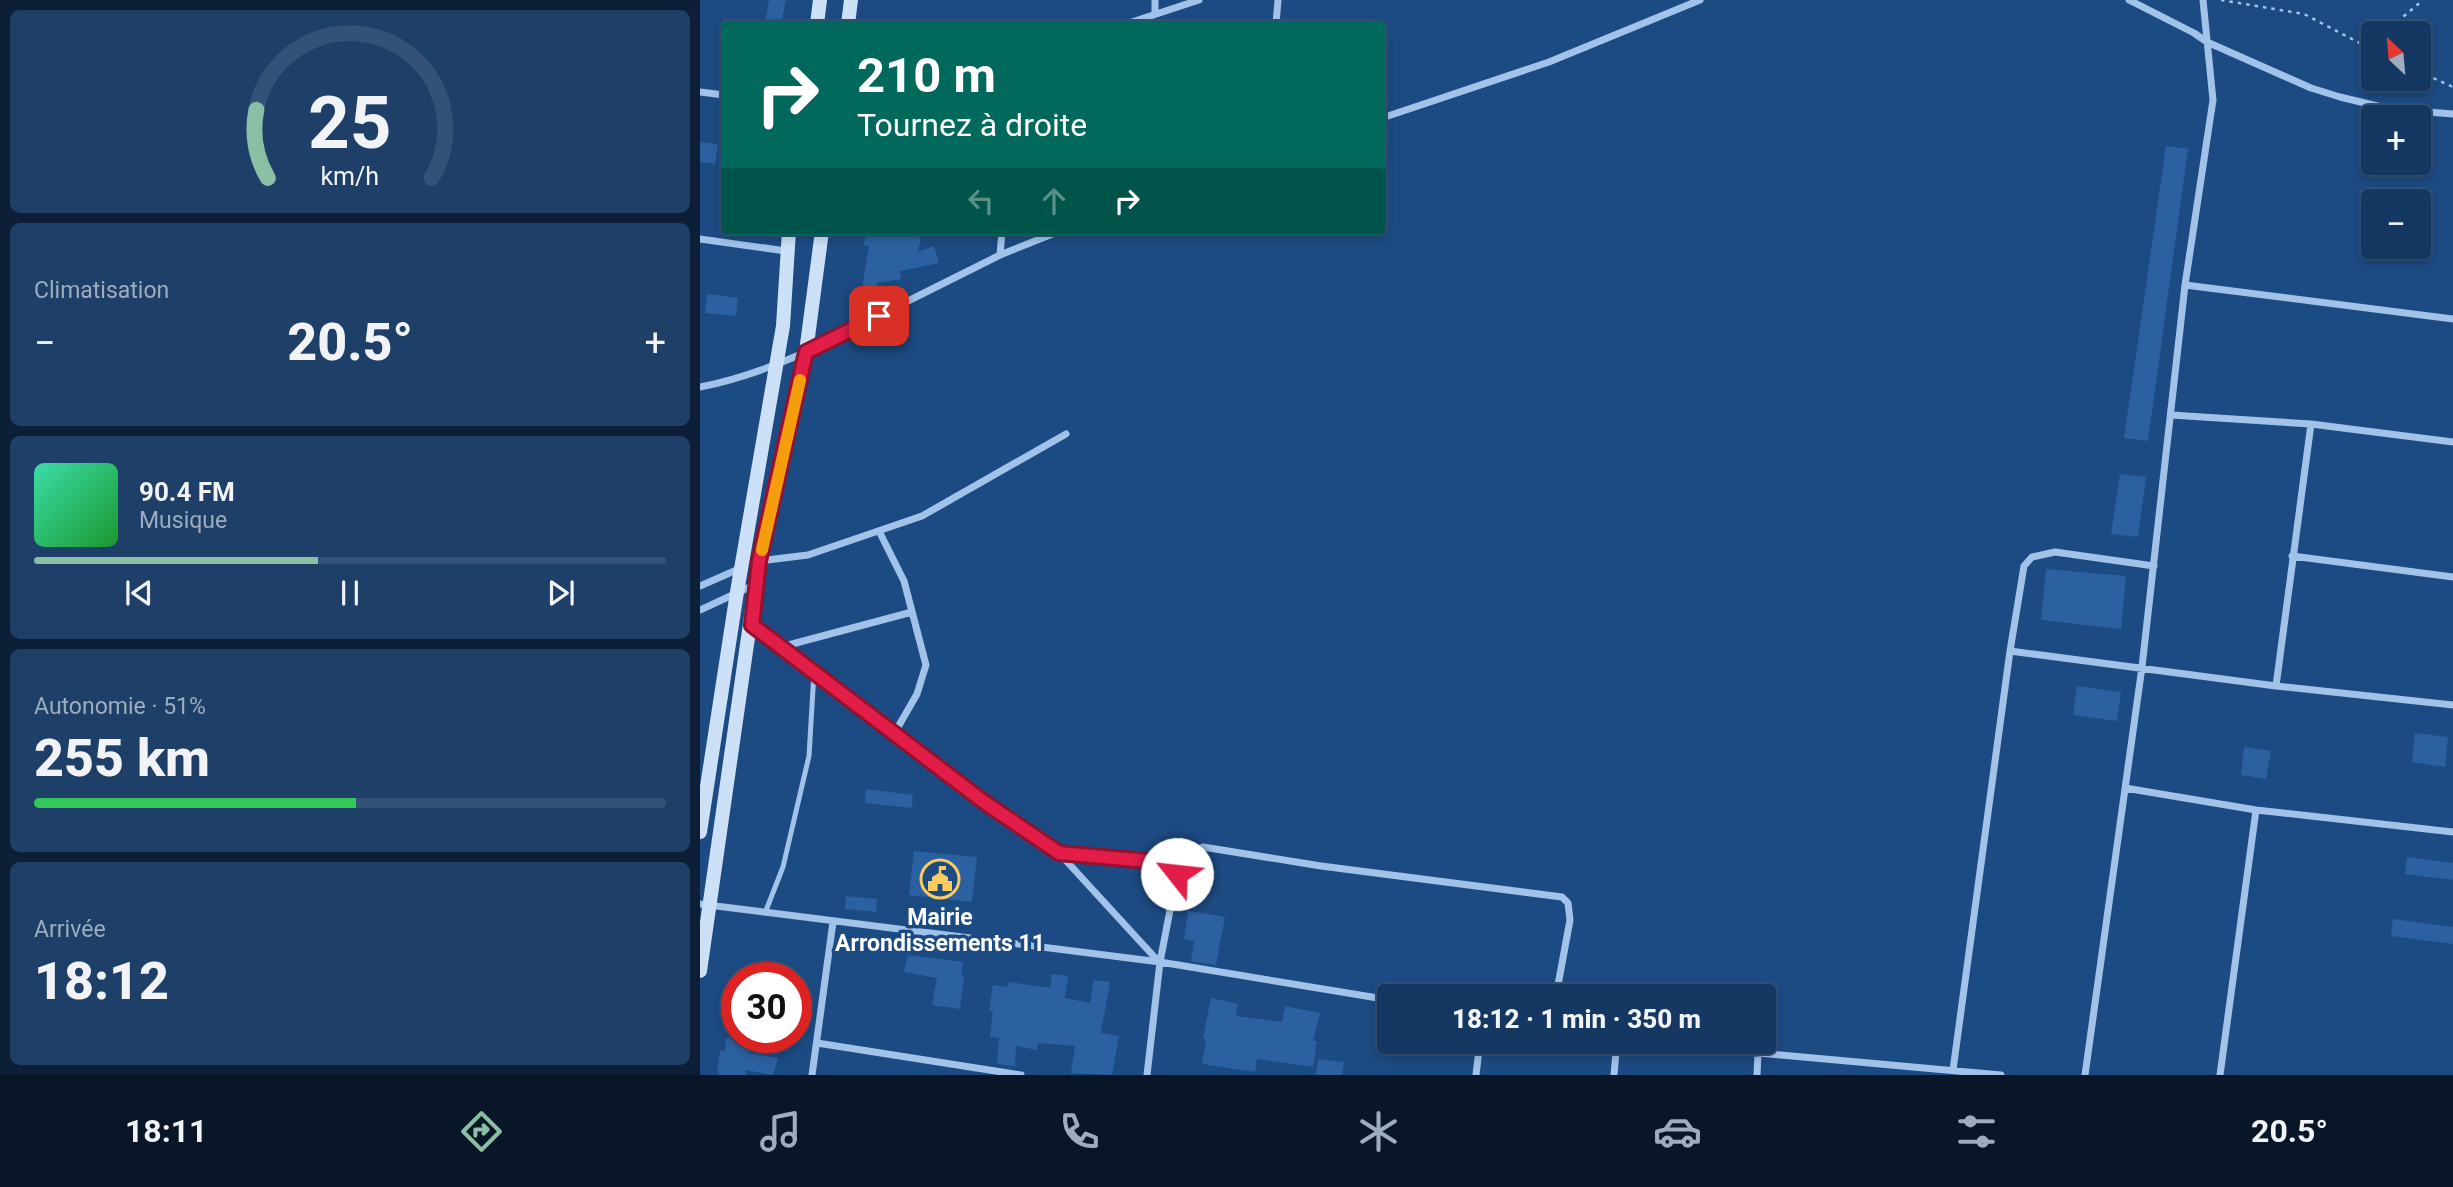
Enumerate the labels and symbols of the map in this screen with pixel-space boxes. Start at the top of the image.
north arrow [2361,21,2431,91]
pin [849,286,909,346]
position arrow [1140,837,1214,911]
public building icon: Mairie Arrondissements 11 [919,858,961,900]
place label: Mairie Arrondissements 11 [835,904,1045,957]
speed limit sign: 30 [721,962,812,1053]

